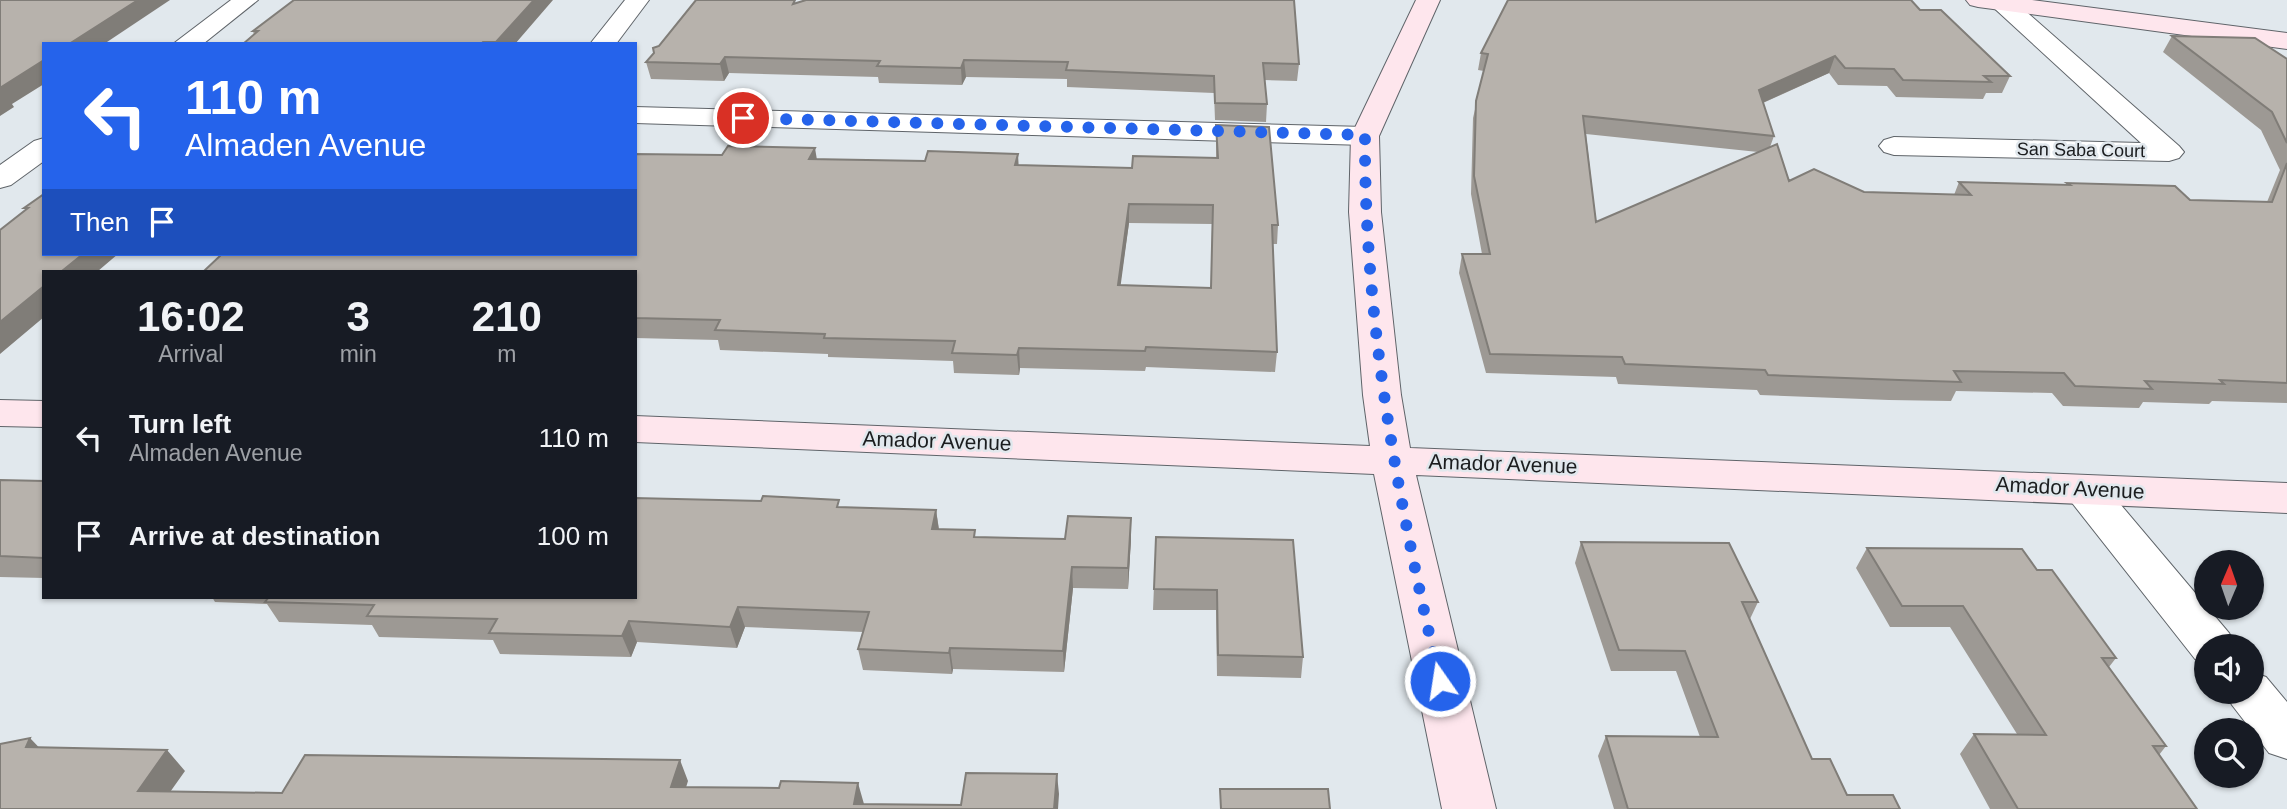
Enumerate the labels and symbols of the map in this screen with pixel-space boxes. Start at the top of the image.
pin [713,88,773,148]
street label: San Saba Court [2017,139,2145,161]
street label: Amador Avenue [862,426,1012,455]
street label: Amador Avenue [1428,449,1578,478]
street label: Amador Avenue [1995,472,2145,503]
north arrow [2194,550,2264,620]
position arrow [1403,644,1477,718]

